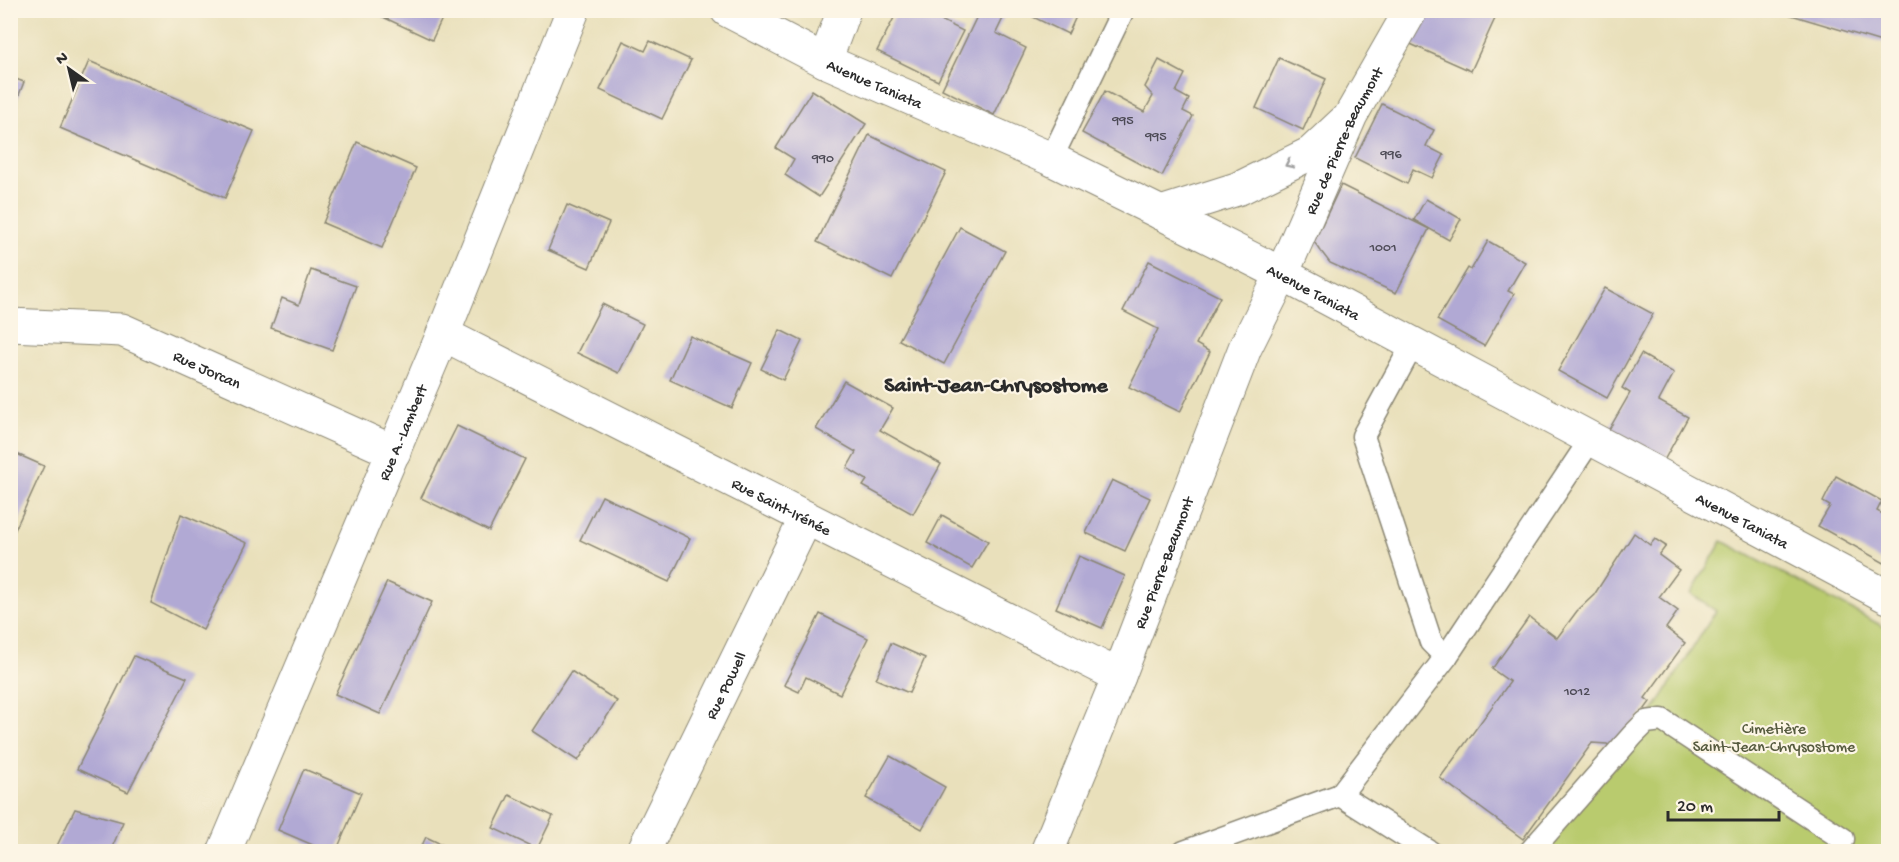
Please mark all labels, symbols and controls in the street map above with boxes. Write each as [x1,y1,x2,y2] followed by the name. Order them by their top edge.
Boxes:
[39,39,99,99] north arrow
[53,48,73,70] text: N
[823,57,925,115] street label: Avenue Taniata
[1303,64,1390,218] street label: Rue de Pierre-Beaumont
[1111,113,1134,130] house number: 995
[1144,129,1167,146] house number: 995
[1379,147,1402,164] house number: 996
[811,151,834,168] house number: 990
[1284,156,1295,168] one-way arrow
[1368,240,1397,257] house number: 1001
[1263,262,1363,327] street label: Avenue Taniata
[169,348,243,395] street label: Rue Jorcan
[884,374,1108,400] district label: Saint-Jean-Chrysostome
[376,381,434,484] street label: Rue A.-Lambert
[728,476,834,542] street label: Rue Saint-Irénée
[1691,490,1792,556] street label: Avenue Taniata
[1132,493,1200,632] street label: Rue Pierre-Beaumont
[703,649,752,723] street label: Rue Powell
[1563,684,1590,701] house number: 1012
[1693,721,1856,758] park label: Cimetière Saint-Jean-Chrysostome
[1668,784,1779,822] scale bar
[1677,797,1713,818] text: 20 m

